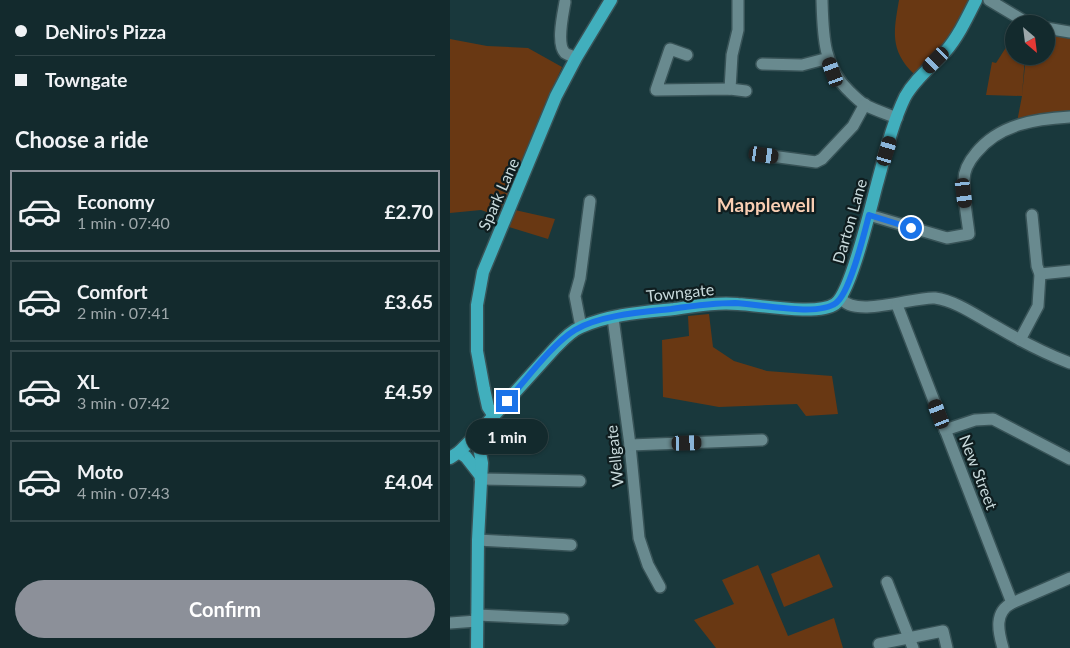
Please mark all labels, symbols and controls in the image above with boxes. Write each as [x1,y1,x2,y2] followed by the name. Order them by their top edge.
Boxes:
[1005,15,1055,65] north arrow
[1005,15,1055,65] map controls
[45,20,166,43] text: DeNiro's Pizza
[920,44,951,76] car
[820,55,845,89] car
[45,68,128,91] text: Towngate
[15,126,149,153] text: Choose a ride
[875,134,898,168] car
[748,145,779,165] car
[474,155,522,233] street label: Spark Lane
[828,177,870,265] street label: Darton Lane
[954,177,973,209] car
[17,189,62,234] icon: car
[77,190,155,213] text: Economy
[717,193,815,216] district label: Mapplewell
[384,200,433,223] text: £2.70
[77,213,170,232] text: 1 min · 07:40
[900,217,922,239] route start
[17,279,62,324] icon: car
[645,279,715,305] street label: Towngate
[77,280,148,303] text: Comfort
[384,290,433,313] text: £3.65
[77,303,170,322] text: 2 min · 07:41
[17,369,62,414] icon: car
[77,370,100,393] text: XL
[384,380,433,403] text: £4.59
[496,390,518,412] route end
[77,393,170,412] text: 3 min · 07:42
[926,397,951,431] car
[466,418,548,454] callout: 1 min
[601,424,627,488] street label: Wellgate
[487,427,527,446] text: 1 min
[956,432,1002,512] street label: New Street
[671,435,702,451] car
[17,459,62,504] icon: car
[77,460,123,483] text: Moto
[384,470,433,493] text: £4.04
[77,483,170,502] text: 4 min · 07:43
[15,580,435,638] button: Confirm

